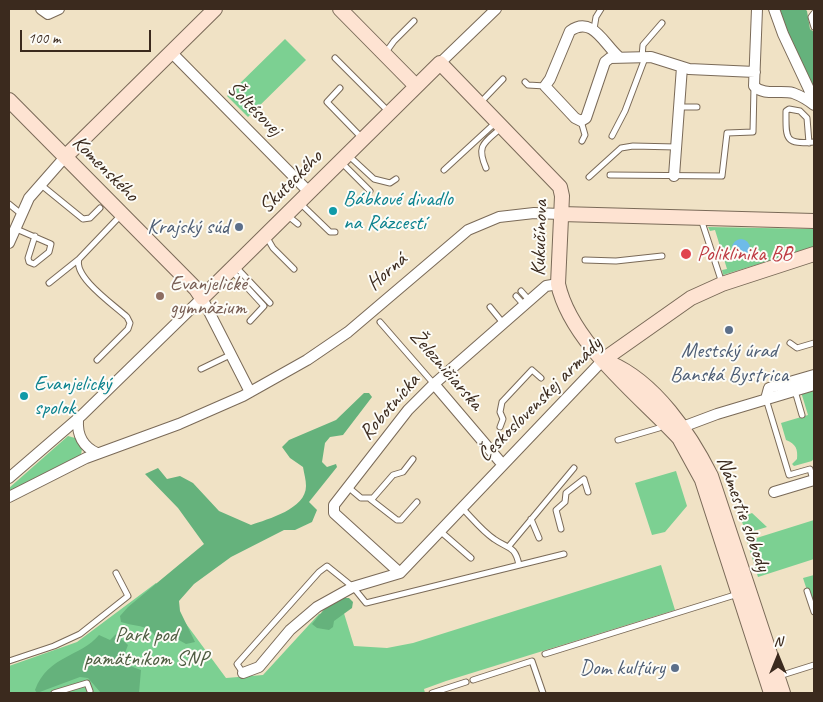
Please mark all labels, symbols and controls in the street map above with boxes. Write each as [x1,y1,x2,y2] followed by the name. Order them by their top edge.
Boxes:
[22,20,154,52] scale bar
[28,29,60,48] text: 100 m
[221,76,287,142] street label: Šoltésovej
[67,131,143,207] street label: Komenského
[254,145,328,219] street label: Skuteckého
[343,186,453,236] place label: Bábkové divadlo na Rázcestí
[526,199,554,277] street label: Kukučínova
[327,205,339,217] marker: Bábkové divadlo na Rázcestí
[147,214,229,240] place label: Krajský súd
[233,221,245,233] marker: Krajský súd
[697,241,792,267] place label: Poliklinika BB
[679,247,693,261] marker: Poliklinika BB
[362,248,412,296] street label: Horná
[170,271,247,321] place label: Evanjelické gymnázium
[154,290,166,302] marker: Evanjelické gymnázium
[404,324,488,416] street label: Železničiarska
[723,324,735,336] marker: Mestský úrad Banská Bystrica
[472,332,608,468] street label: Československej armády
[670,338,788,388] place label: Mestský úrad Banská Bystrica
[354,369,426,445] street label: Robotnícka
[34,371,111,421] place label: Evanjelický spolok
[18,390,30,402] marker: Evanjelický spolok
[711,453,775,575] street label: Námestie slobody
[84,622,208,672] park label: Park pod pamätníkom SNP
[753,632,803,682] north arrow
[774,633,782,650] text: N
[580,655,665,681] place label: Dom kultúry
[669,662,681,674] marker: Dom kultúry

